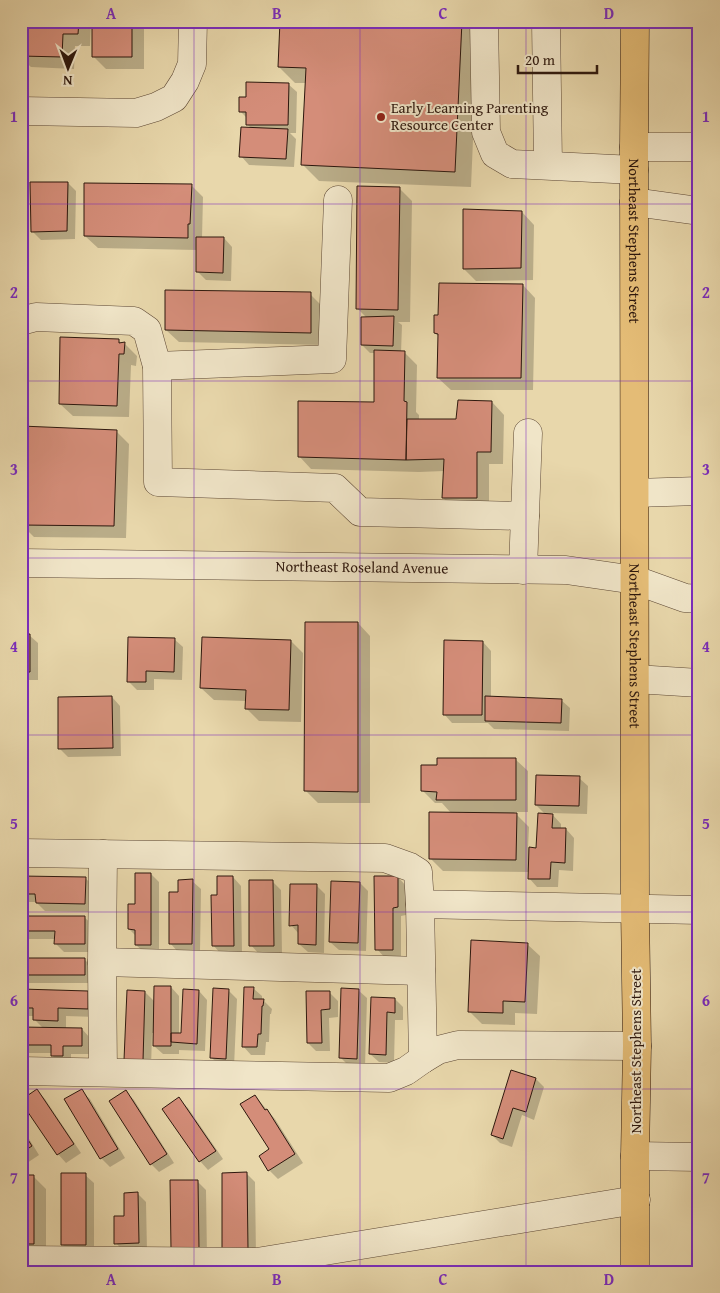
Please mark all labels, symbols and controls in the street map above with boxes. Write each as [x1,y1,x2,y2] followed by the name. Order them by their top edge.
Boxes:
[106,1,117,25] text: A
[272,1,282,25] text: B
[438,1,448,25] text: C
[604,1,614,25] text: D
[42,42,92,92] north arrow
[518,42,596,74] scale bar
[525,49,556,70] text: 20 m
[62,71,73,91] text: N
[391,97,549,135] place label: Early Learning Parenting Resource Center
[10,104,18,128] text: 1
[702,104,710,128] text: 1
[375,111,387,123] marker: Early Learning Parenting Resource Center
[624,158,645,324] street label: Northeast Stephens Street
[10,280,18,304] text: 2
[702,280,710,304] text: 2
[10,457,18,481] text: 3
[702,457,710,481] text: 3
[276,555,448,578] street label: Northeast Roseland Avenue
[625,563,646,729] street label: Northeast Stephens Street
[10,634,18,658] text: 4
[702,634,710,658] text: 4
[10,811,18,835] text: 5
[702,811,710,835] text: 5
[625,968,646,1133] street label: Northeast Stephens Street
[10,988,18,1012] text: 6
[702,988,710,1012] text: 6
[10,1165,18,1189] text: 7
[702,1165,710,1189] text: 7
[106,1267,117,1291] text: A
[272,1267,282,1291] text: B
[438,1267,448,1291] text: C
[604,1267,614,1291] text: D

